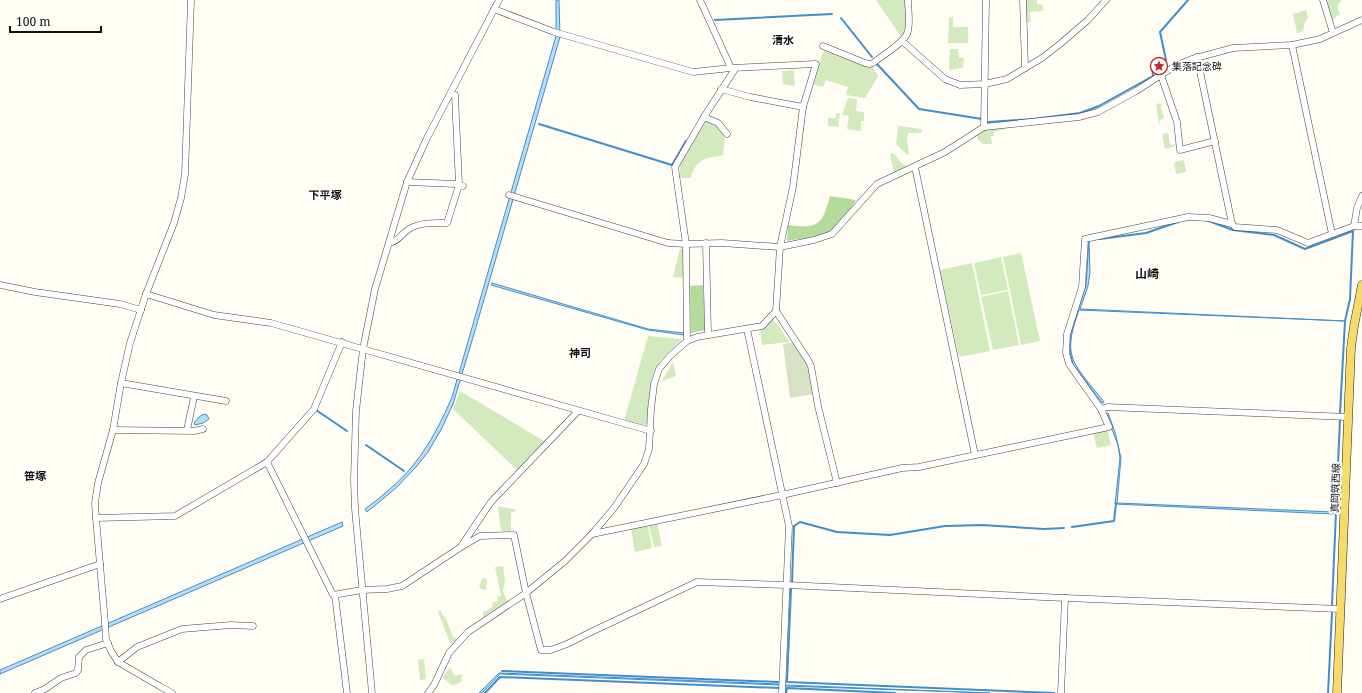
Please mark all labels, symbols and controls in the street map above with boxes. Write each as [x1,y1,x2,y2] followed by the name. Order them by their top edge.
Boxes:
[10,8,101,34] scale bar
[16,13,51,30] text: 100 m
[772,32,794,47] district label: 清水
[1149,56,1169,76] place icon: 集落記念碑
[1172,59,1222,73] place label: 集落記念碑
[309,187,342,202] district label: 下平塚
[1135,265,1159,282] district label: 山崎
[569,345,591,360] district label: 神司
[1327,463,1343,513] street label: 真岡筑西線
[24,468,47,483] district label: 笹塚

